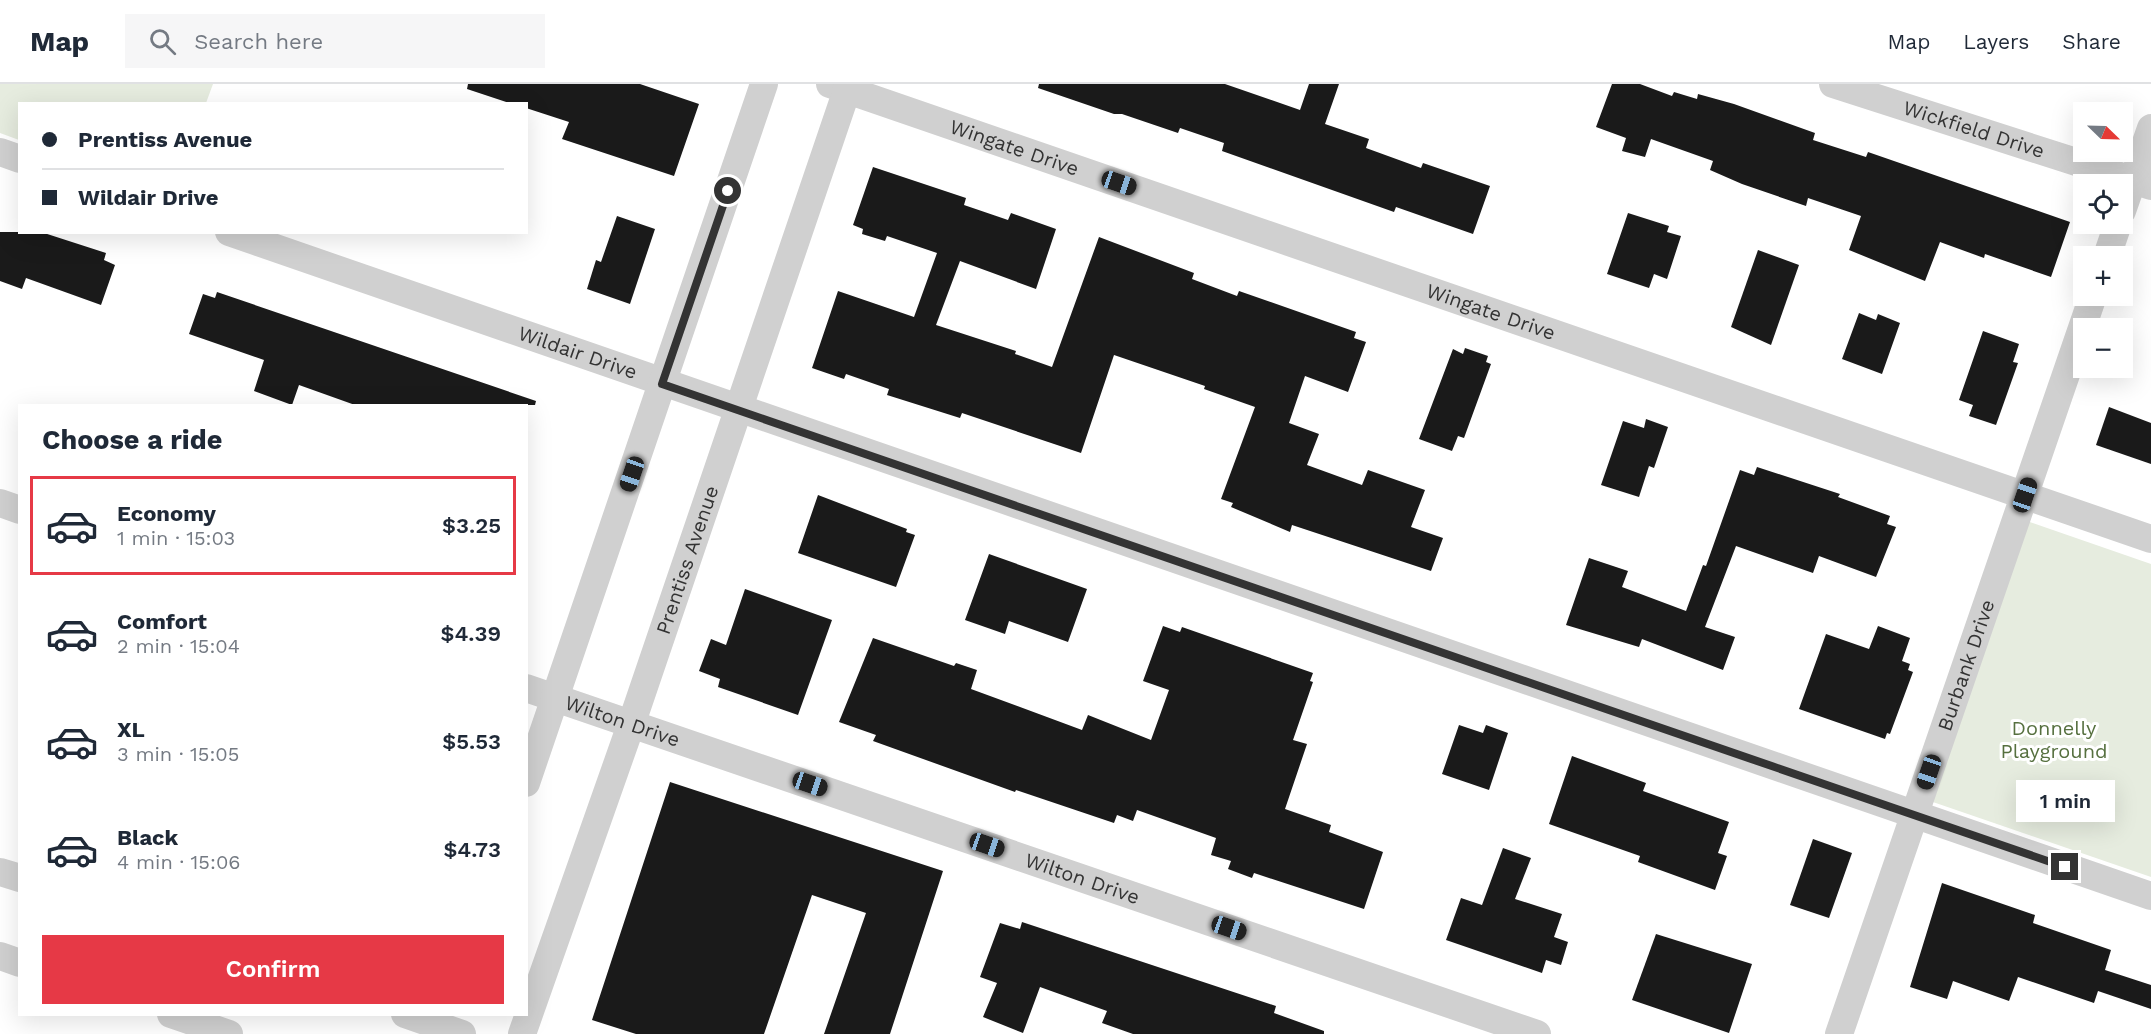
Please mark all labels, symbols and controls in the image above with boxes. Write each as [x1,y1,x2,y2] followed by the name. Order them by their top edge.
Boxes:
[125,14,545,68] search box
[30,25,89,58] text: Map
[146,25,179,58] icon: search
[194,29,323,54] text: Search here
[1887,29,1930,54] text: Map
[1963,29,2029,54] text: Layers
[2062,29,2121,54] text: Share
[1900,95,2048,163] street label: Wickfield Drive
[2073,102,2133,162] north arrow
[2073,102,2133,378] map controls
[947,114,1082,181] street label: Wingate Drive
[78,127,252,152] text: Prentiss Avenue
[1099,169,1139,197] car
[2073,174,2133,234] button: locate
[714,177,741,204] route start
[78,185,218,210] text: Wildair Drive
[2073,246,2133,306] button: +
[1423,278,1559,345] street label: Wingate Drive
[2073,318,2133,378] button: −
[515,321,640,384] street label: Wildair Drive
[42,424,222,456] text: Choose a ride
[618,454,646,494] car
[2011,475,2039,515] car
[651,482,724,637] street label: Prentiss Avenue
[45,499,99,553] icon: car
[117,501,216,526] text: Economy
[442,513,501,538] text: $3.25
[117,526,235,550] text: 1 min · 15:03
[1932,596,2000,734] street label: Burbank Drive
[45,607,99,661] icon: car
[117,609,207,634] text: Comfort
[441,621,501,646] text: $4.39
[117,634,240,658] text: 2 min · 15:04
[562,690,683,752] street label: Wilton Drive
[45,715,99,769] icon: car
[2000,716,2108,763] park label: Donnelly Playground
[117,717,145,742] text: XL
[442,729,501,754] text: $5.53
[117,742,239,766] text: 3 min · 15:05
[1915,752,1943,792] car
[790,770,830,798] car
[2016,780,2114,822] callout: 1 min
[2040,789,2091,813] text: 1 min
[45,823,99,877] icon: car
[117,825,178,850] text: Black
[967,831,1007,859] car
[443,837,501,862] text: $4.73
[1022,848,1143,909] street label: Wilton Drive
[117,850,241,874] text: 4 min · 15:06
[2051,853,2078,880] route end
[1209,914,1249,942] car
[42,935,504,1004] button: Confirm

